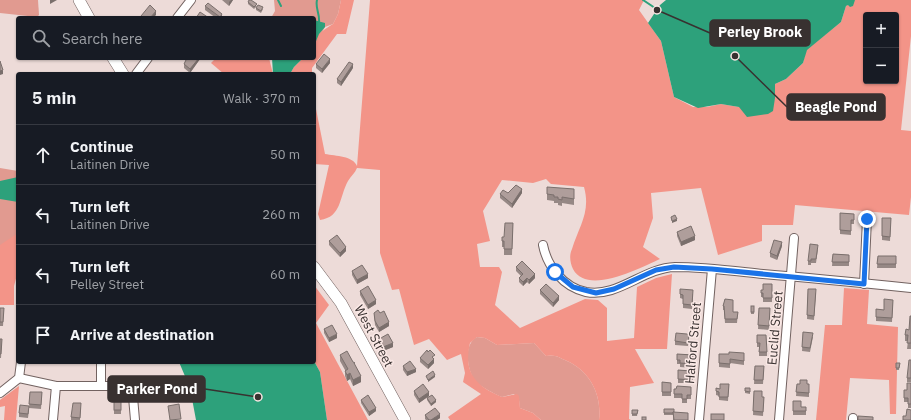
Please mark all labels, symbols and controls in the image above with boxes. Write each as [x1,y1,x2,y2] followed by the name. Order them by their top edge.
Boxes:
[863,12,899,84] map controls
[863,12,899,48] button: +
[16,16,316,60] search box
[710,20,810,46] callout: Perley Brook
[718,23,803,41] text: Perley Brook
[30,27,52,49] icon: search
[62,29,142,48] text: Search here
[863,48,899,84] button: −
[32,87,76,109] text: 5 min
[223,90,300,107] text: Walk · 370 m
[787,94,885,120] callout: Beagle Pond
[795,98,877,116] text: Beagle Pond
[70,137,134,156] text: Continue
[32,144,54,166] icon: ahead
[270,146,300,163] text: 50 m
[70,156,150,173] text: Laitinen Drive
[70,197,130,216] text: Turn left
[32,204,54,226] icon: left
[262,206,300,223] text: 260 m
[858,210,876,228] route end
[70,216,150,233] text: Laitinen Drive
[70,257,130,276] text: Turn left
[546,263,564,281] route start
[32,264,54,286] icon: left
[270,266,300,283] text: 60 m
[70,276,144,293] text: Pelley Street
[763,290,787,366] street label: Euclid Street
[681,301,705,385] street label: Halford Street
[351,302,397,370] street label: West Street
[32,324,54,346] icon: arrive
[70,325,214,344] text: Arrive at destination
[108,376,205,402] callout: Parker Pond
[117,380,197,398] text: Parker Pond

